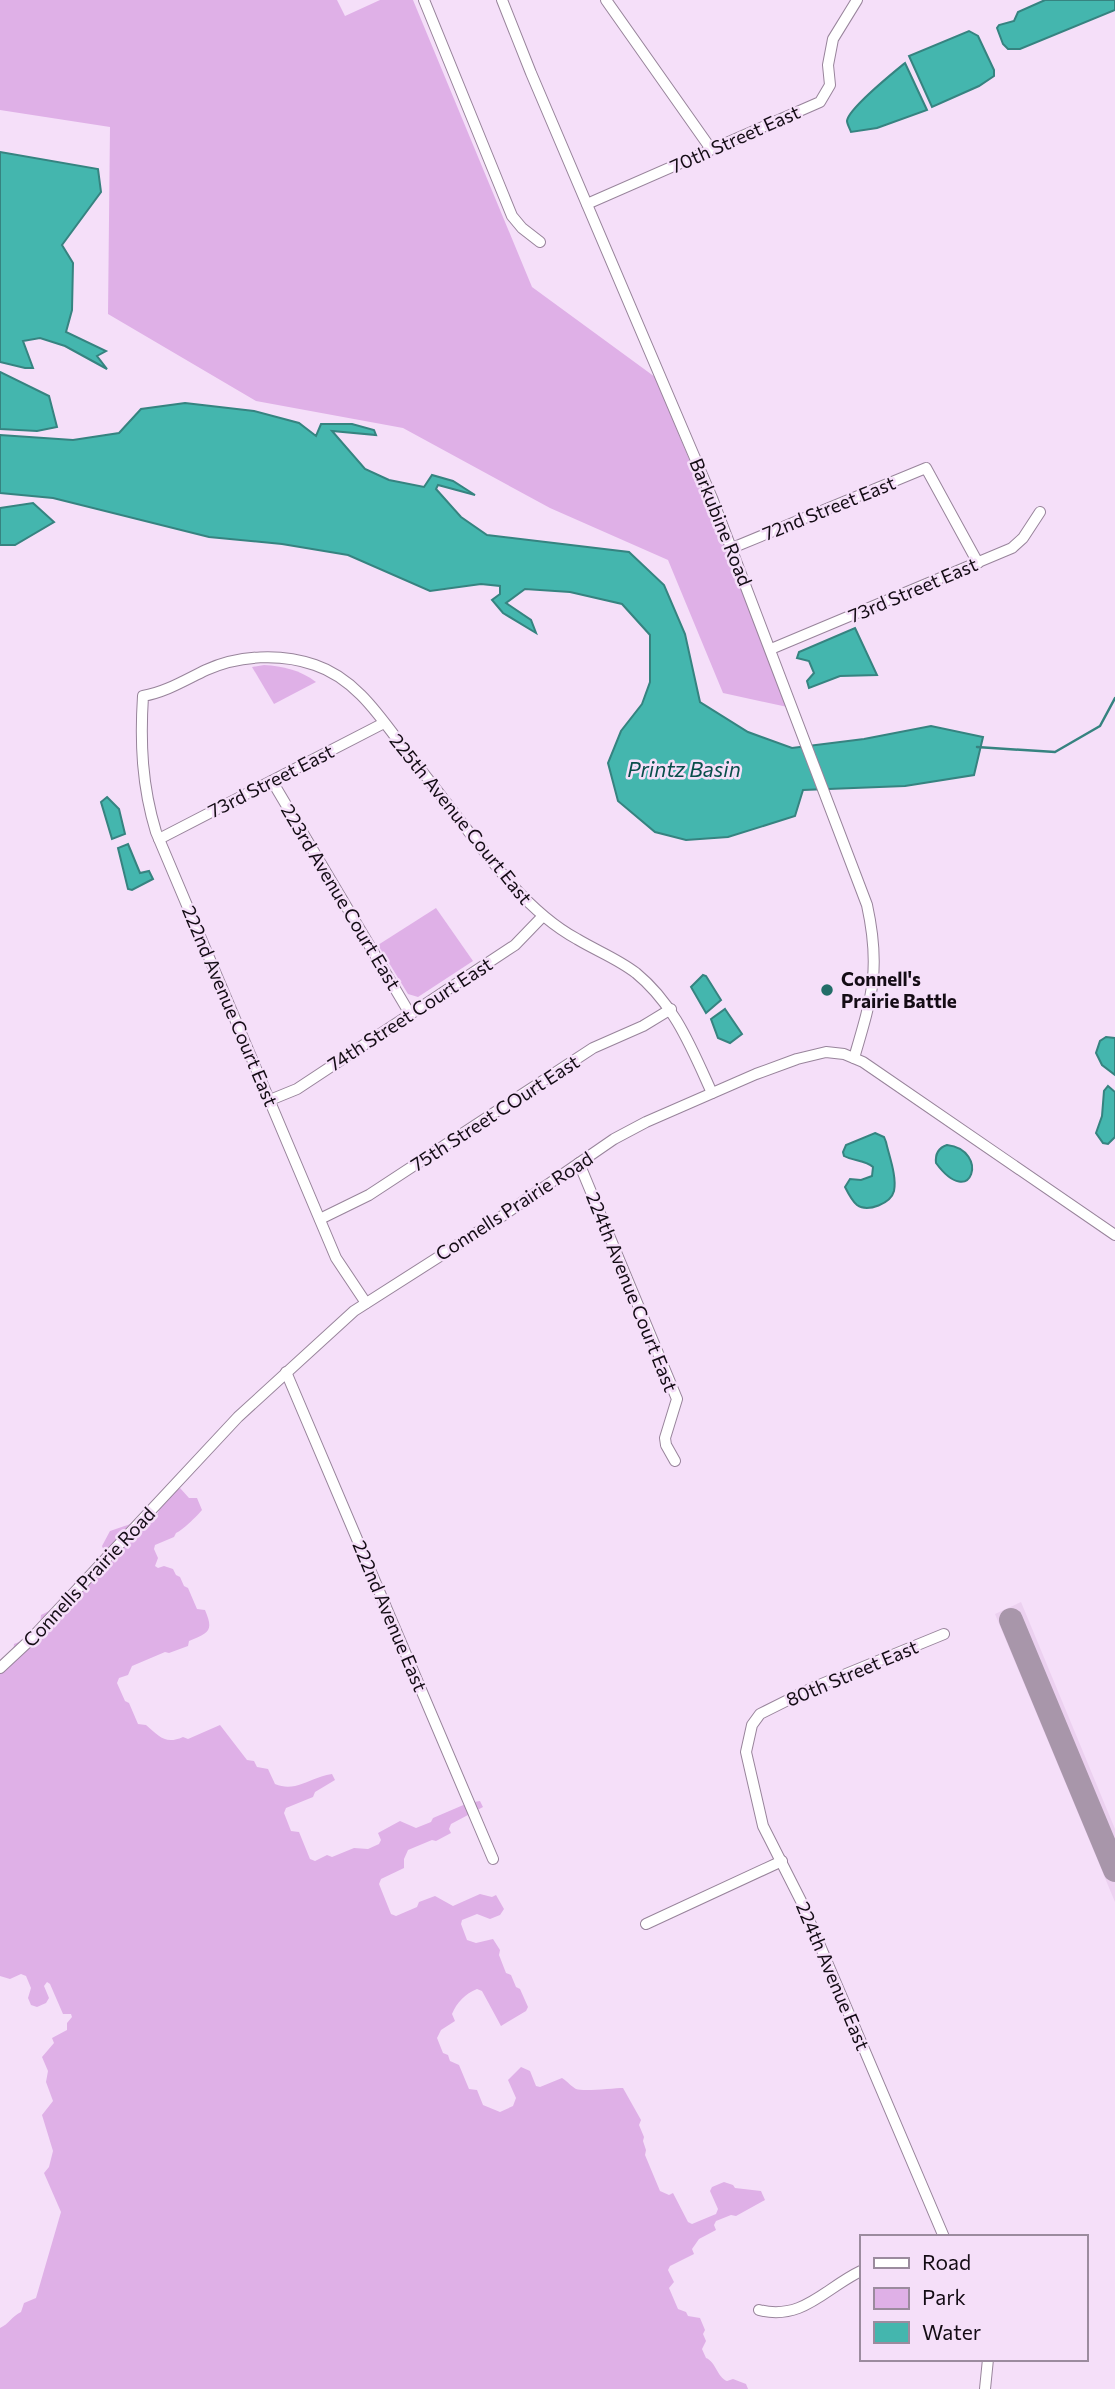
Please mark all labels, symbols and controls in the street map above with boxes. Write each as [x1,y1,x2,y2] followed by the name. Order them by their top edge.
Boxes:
[666,100,803,177] street label: 70th Street East
[685,455,758,589] street label: Barkubine Road
[759,470,899,545] street label: 72nd Street East
[845,552,981,627] street label: 73rd Street East
[385,729,537,909] street label: 225th Avenue Court East
[204,739,338,822] street label: 73rd Street East
[627,756,741,781] water label: Printz Basin
[277,800,406,994] street label: 223rd Avenue Court East
[178,902,283,1110] street label: 222nd Avenue Court East
[323,952,496,1075] street label: 74th Street Court East
[841,967,957,1012] place label: Connell's Prairie Battle
[819,982,835,998] marker: Connell's Prairie Battle
[406,1049,583,1176] street label: 75th Street COurt East
[431,1146,597,1265] street label: Connells Prairie Road
[582,1189,683,1395] street label: 224th Avenue Court East
[18,1502,159,1651] street label: Connells Prairie Road
[348,1537,433,1695] street label: 222nd Avenue East
[782,1634,921,1711] street label: 80th Street East
[792,1898,875,2054] street label: 224th Avenue East
[860,2235,1087,2361] legend
[922,2249,971,2274] text: Road
[922,2284,966,2309] text: Park
[922,2319,981,2344] text: Water

